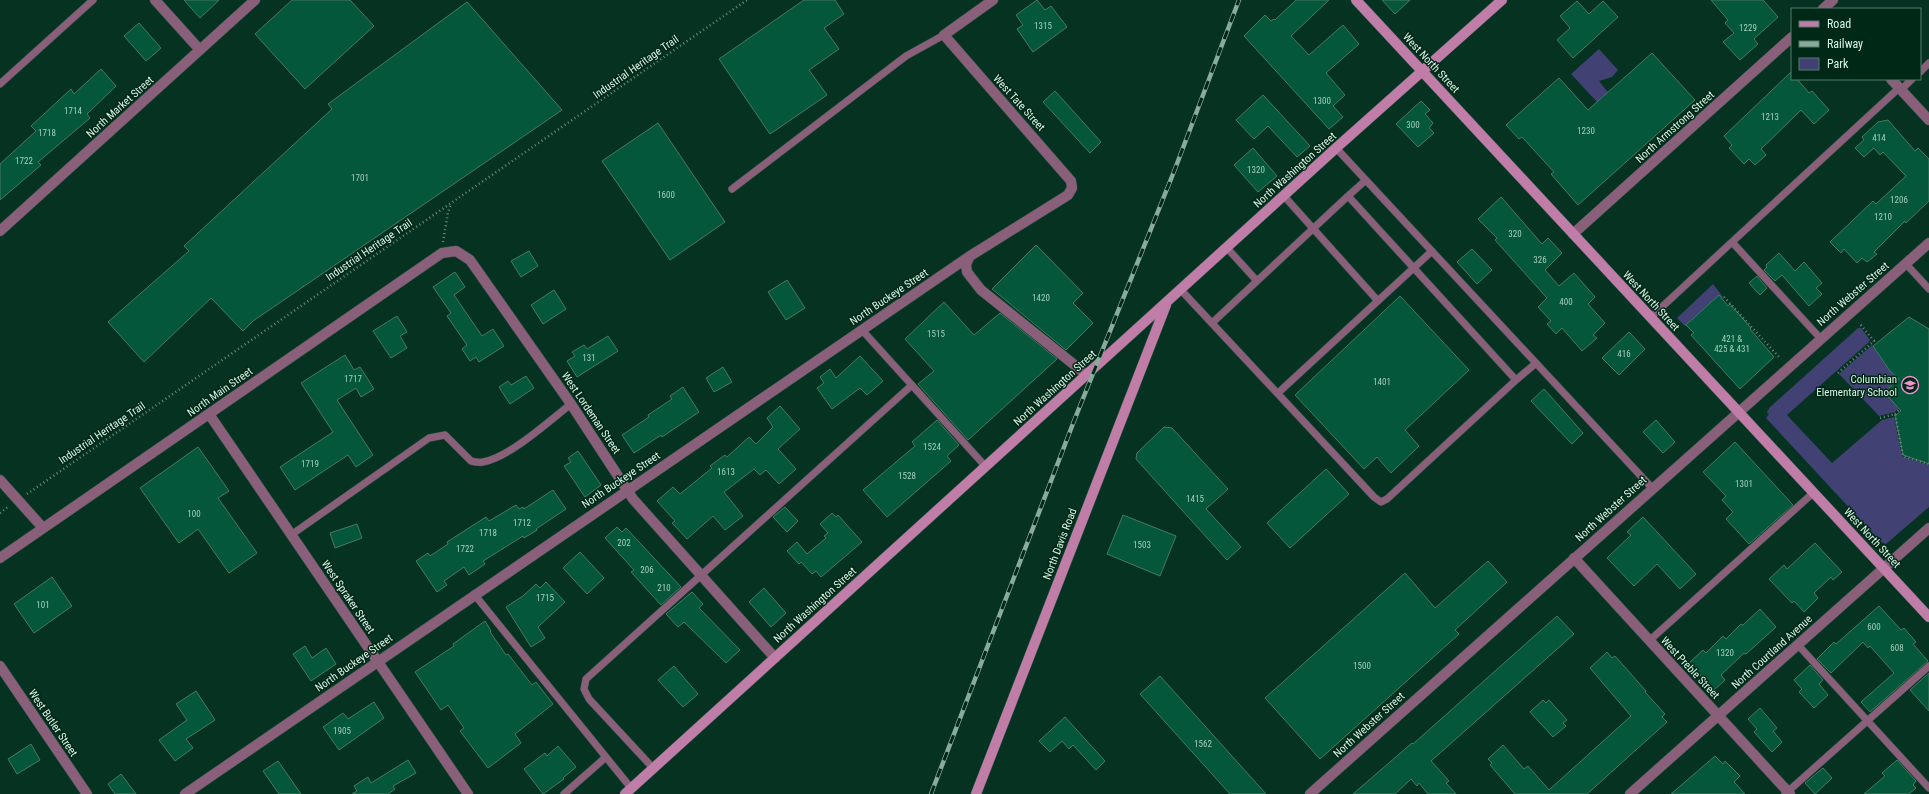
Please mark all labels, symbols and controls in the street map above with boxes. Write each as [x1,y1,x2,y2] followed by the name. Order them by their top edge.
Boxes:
[1791,8,1921,80] legend
[1827,17,1851,31] text: Road
[1034,21,1052,31] house number: 1315
[1739,23,1757,33] house number: 1229
[1400,30,1462,96] street label: West North Street
[591,33,681,101] street label: Industrial Heritage Trail
[1827,37,1863,51] text: Railway
[1827,57,1849,71] text: Park
[990,72,1048,134] street label: West Tate Street
[84,74,156,140] street label: North Market Street
[1633,88,1717,166] street label: North Armstrong Street
[1313,96,1331,106] house number: 1300
[64,106,82,116] house number: 1714
[1761,112,1779,122] house number: 1213
[1406,120,1420,130] house number: 300
[1577,126,1595,136] house number: 1230
[38,128,56,138] house number: 1718
[1251,130,1339,210] street label: North Washington Street
[1872,133,1886,143] house number: 414
[15,156,33,166] house number: 1722
[1247,165,1265,175] house number: 1320
[351,173,369,183] house number: 1701
[657,190,675,200] house number: 1600
[1890,195,1908,205] house number: 1206
[1874,212,1892,222] house number: 1210
[323,216,415,284] street label: Industrial Heritage Trail
[1508,229,1522,239] house number: 320
[1533,255,1547,265] house number: 326
[1814,259,1892,329] street label: North Webster Street
[847,266,931,328] street label: North Buckeye Street
[1620,268,1682,334] street label: West North Street
[1032,293,1050,303] house number: 1420
[1559,297,1573,307] house number: 400
[927,329,945,339] house number: 1515
[1714,334,1750,354] house number: 421 & 425 & 431
[1011,348,1099,428] street label: North Washington Street
[1617,349,1631,359] house number: 416
[582,353,596,363] house number: 131
[185,365,255,419] street label: North Main Street
[559,370,623,456] street label: West Lordeman Street
[1816,373,1897,399] place label: Columbian Elementary School
[344,374,362,384] house number: 1717
[1900,375,1920,395] school or university icon: Columbian Elementary School
[1373,377,1391,387] house number: 1401
[56,399,148,467] street label: Industrial Heritage Trail
[923,442,941,452] house number: 1524
[579,449,663,511] street label: North Buckeye Street
[301,459,319,469] house number: 1719
[717,467,735,477] house number: 1613
[898,471,916,481] house number: 1528
[1573,474,1649,544] street label: North Webster Street
[1735,479,1753,489] house number: 1301
[1186,494,1204,504] house number: 1415
[1841,505,1903,571] street label: West North Street
[1040,506,1080,582] street label: North Davis Road
[187,509,201,519] house number: 100
[513,518,531,528] house number: 1712
[479,528,497,538] house number: 1718
[617,538,631,548] house number: 202
[1133,540,1151,550] house number: 1503
[456,544,474,554] house number: 1722
[319,558,377,636] street label: West Spraker Street
[640,565,654,575] house number: 206
[771,565,859,645] street label: North Washington Street
[657,583,671,593] house number: 210
[536,593,554,603] house number: 1715
[36,600,50,610] house number: 101
[1729,612,1815,692] street label: North Courtland Avenue
[1867,622,1881,632] house number: 600
[313,631,395,695] street label: North Buckeye Street
[1658,634,1722,702] street label: West Preble Street
[1890,643,1904,653] house number: 608
[1716,648,1734,658] house number: 1320
[1353,661,1371,671] house number: 1500
[26,687,80,759] street label: West Butler Street
[1331,690,1407,760] street label: North Webster Street
[333,726,351,736] house number: 1905
[1194,739,1212,749] house number: 1562

